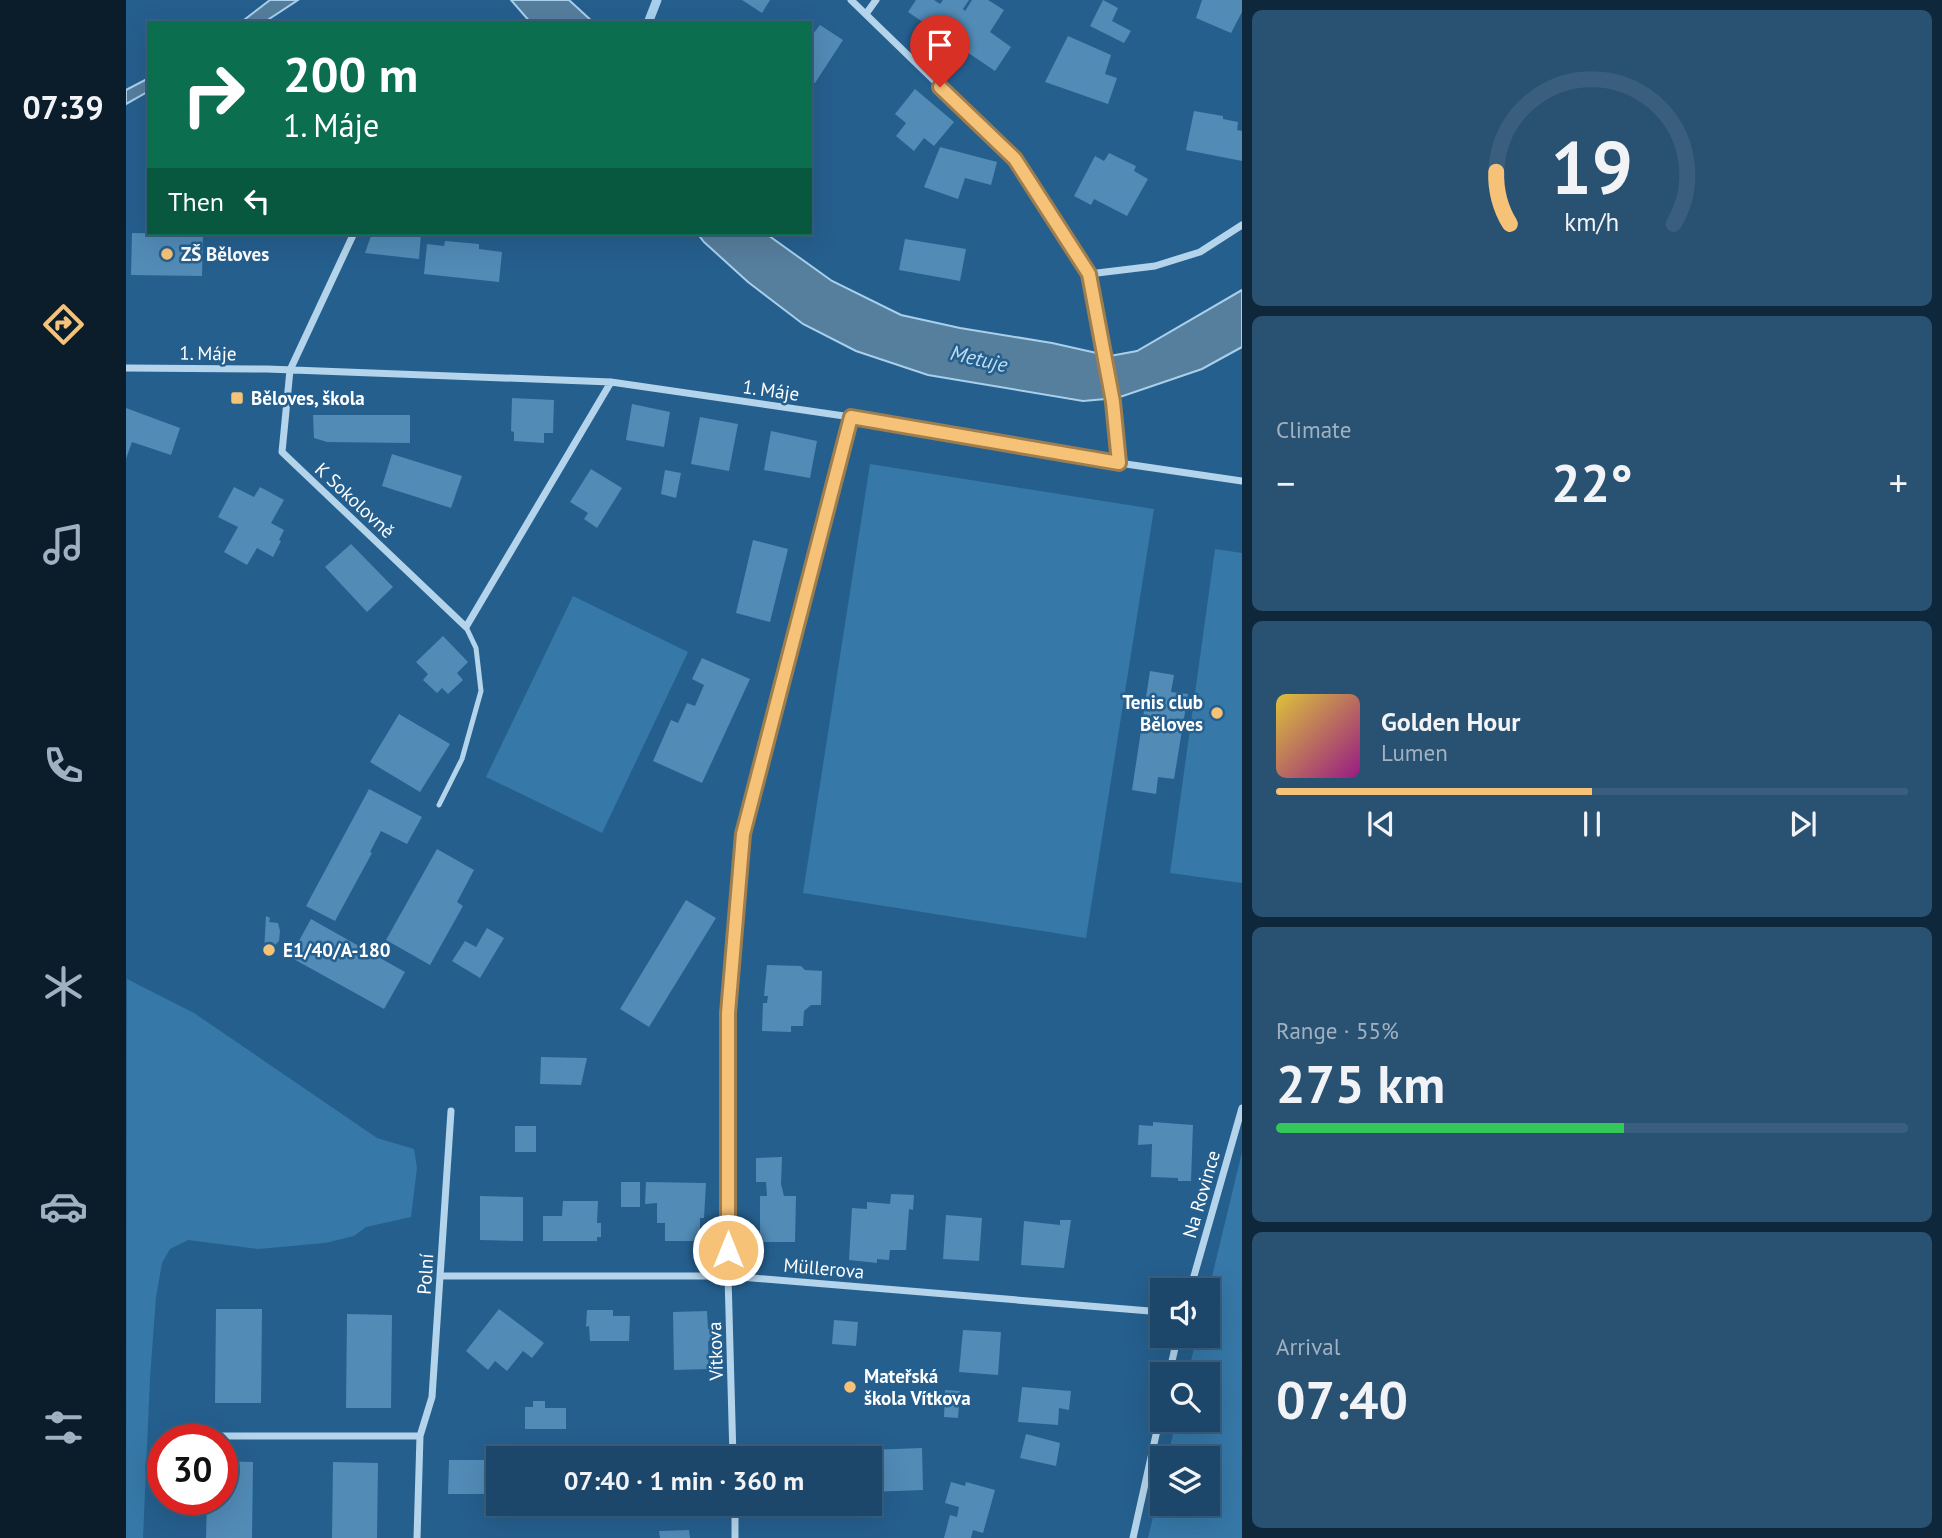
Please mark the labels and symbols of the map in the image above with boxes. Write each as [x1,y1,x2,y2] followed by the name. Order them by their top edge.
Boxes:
[910,15,970,87] pin
[181,242,269,266] place label: ZŠ Běloves
[159,246,175,262] marker: ZŠ Běloves
[948,339,1011,378] water label: Metuje
[179,341,237,365] street label: 1. Máje
[741,374,801,406] street label: 1. Máje
[251,386,365,410] place label: Běloves, škola
[229,390,245,406] marker: Běloves, škola
[310,457,400,543] street label: K Sokolovně
[1122,690,1203,736] place label: Tenis club Běloves
[1209,705,1225,721] marker: Tenis club Běloves
[283,938,391,962] place label: E1/40/A-180
[261,942,277,958] marker: E1/40/A-180
[1177,1147,1225,1241] street label: Na Rovince
[691,1213,765,1287] position arrow
[412,1253,438,1295] street label: Polní
[783,1253,865,1283] street label: Müllerova
[702,1321,728,1382] street label: Vítkova
[864,1364,971,1410] place label: Mateřská škola Vítkova
[842,1379,858,1395] marker: Mateřská škola Vítkova
[147,1424,238,1515] speed limit sign: 30

